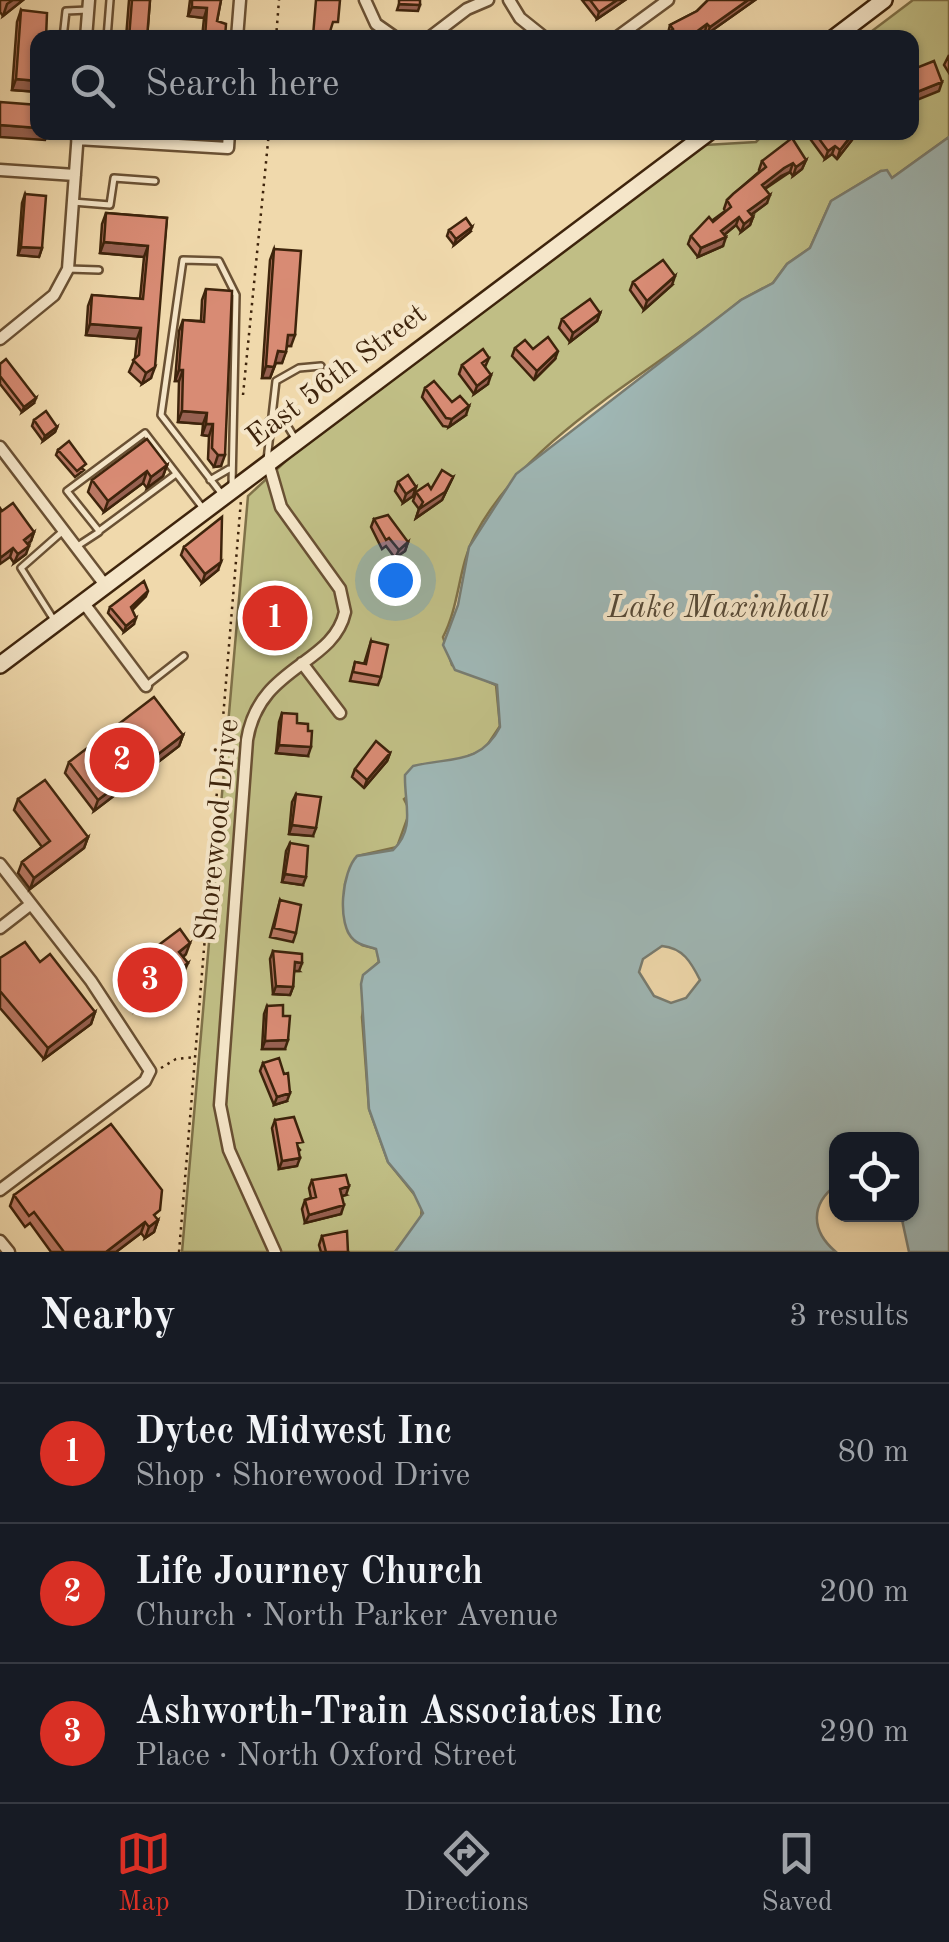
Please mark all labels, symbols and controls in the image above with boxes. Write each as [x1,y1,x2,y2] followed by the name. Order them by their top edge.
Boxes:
[30,30,919,140] search box
[65,58,120,113] icon: search
[145,66,340,104] text: Search here
[241,299,433,453] street label: East 56th Street
[370,555,421,606] your location
[242,580,308,656] pin: 1
[606,593,829,625] water label: Lake Maxinhall
[191,717,245,943] street label: Shorewood Drive
[90,722,154,798] pin: 2
[118,942,182,1018] pin: 3
[829,1132,919,1222] map controls
[829,1132,919,1222] button: locate
[40,1296,176,1338] text: Nearby
[789,1301,909,1333] text: 3 results
[135,1414,452,1452] text: Dytec Midwest Inc
[63,1437,82,1469] text: 1
[838,1437,909,1469] text: 80 m
[135,1461,470,1493] text: Shop · Shorewood Drive
[135,1554,483,1592] text: Life Journey Church
[63,1577,82,1609] text: 2
[819,1577,909,1609] text: 200 m
[135,1601,558,1633] text: Church · North Parker Avenue
[135,1694,663,1732] text: Ashworth-Train Associates Inc
[63,1717,82,1749] text: 3
[819,1717,909,1749] text: 290 m
[135,1741,517,1773] text: Place · North Oxford Street
[116,1826,171,1921] tab: Map
[404,1826,529,1921] tab: Directions
[761,1826,833,1921] tab: Saved

